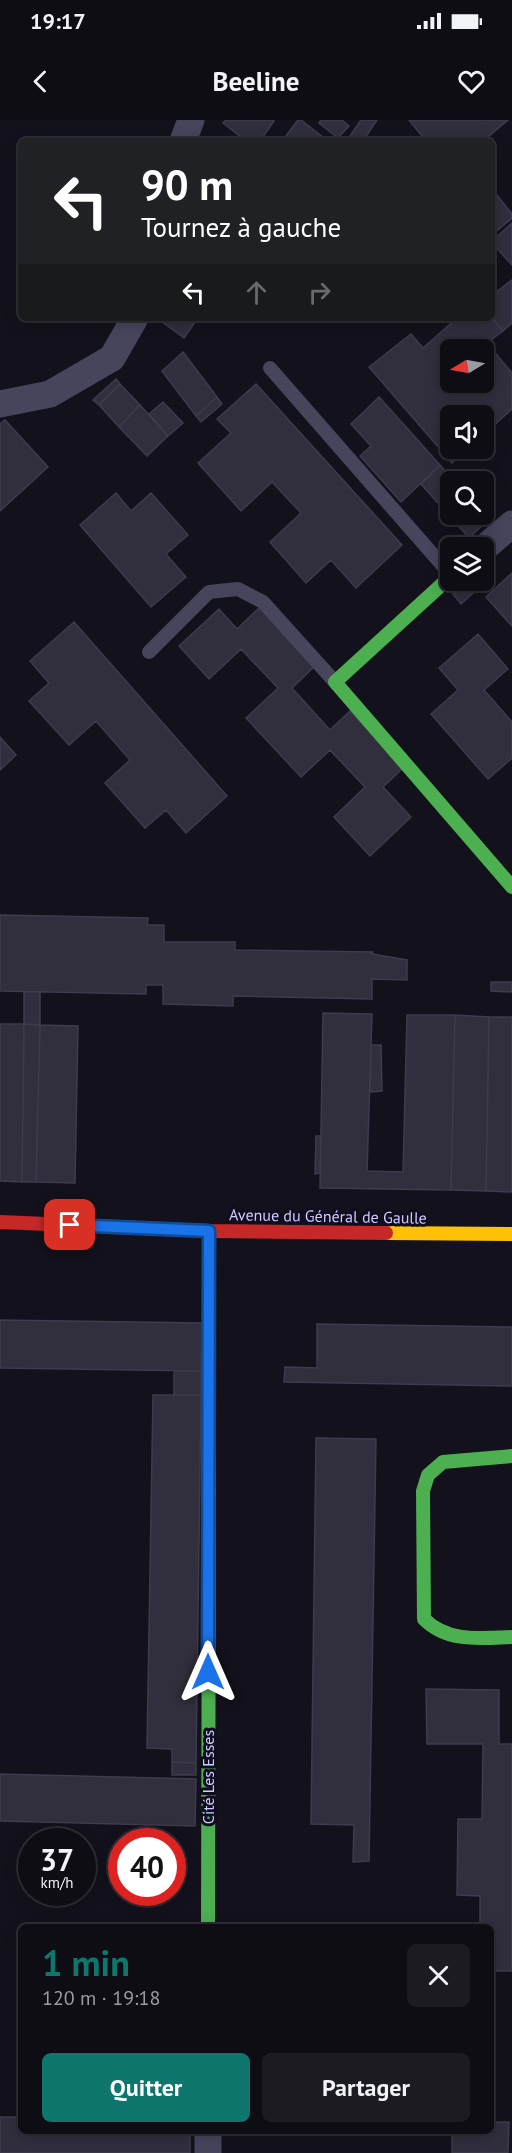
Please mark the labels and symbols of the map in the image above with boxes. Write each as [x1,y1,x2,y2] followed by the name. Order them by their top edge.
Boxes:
[440,339,494,393] north arrow
[44,1199,95,1250] pin
[229,1204,427,1228] street label: Avenue du Général de Gaulle
[176,1640,240,1704] position arrow
[198,1730,218,1824] street label: Cité Les Esses
[108,1828,186,1906] speed limit sign: 40

